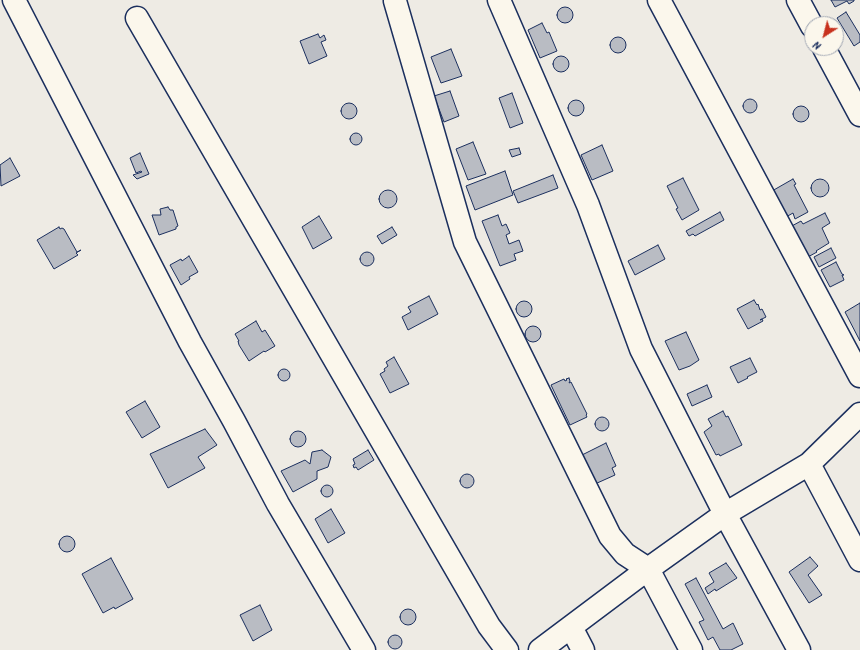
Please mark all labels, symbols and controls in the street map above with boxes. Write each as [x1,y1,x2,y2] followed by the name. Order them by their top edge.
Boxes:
[804,16,844,56] north arrow
[809,36,826,54] text: N

